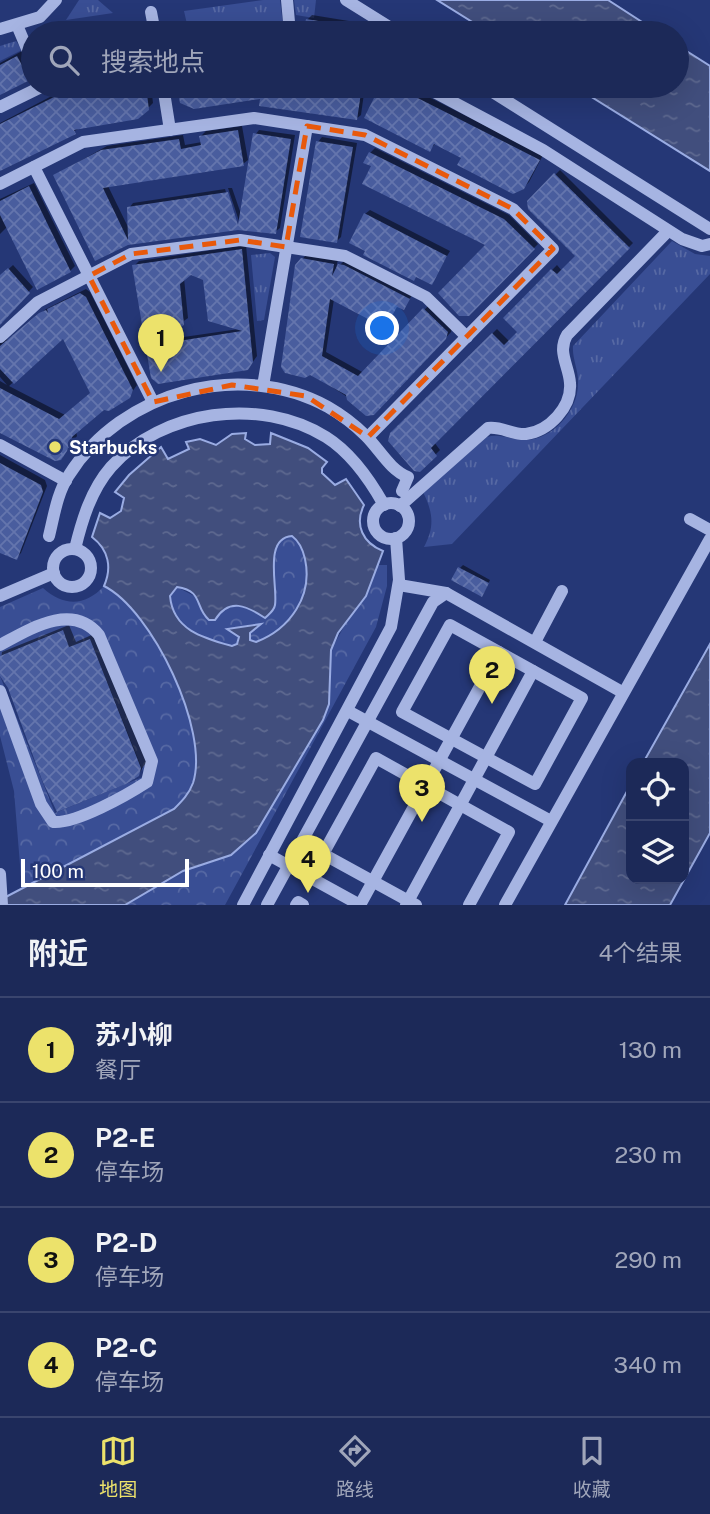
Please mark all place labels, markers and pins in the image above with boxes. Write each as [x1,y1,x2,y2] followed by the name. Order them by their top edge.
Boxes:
[138,314,184,372] pin: 1
[69,437,157,458] place label: Starbucks
[47,439,63,455] marker: Starbucks
[469,646,515,704] pin: 2
[399,764,445,822] pin: 3
[285,835,331,893] pin: 4

